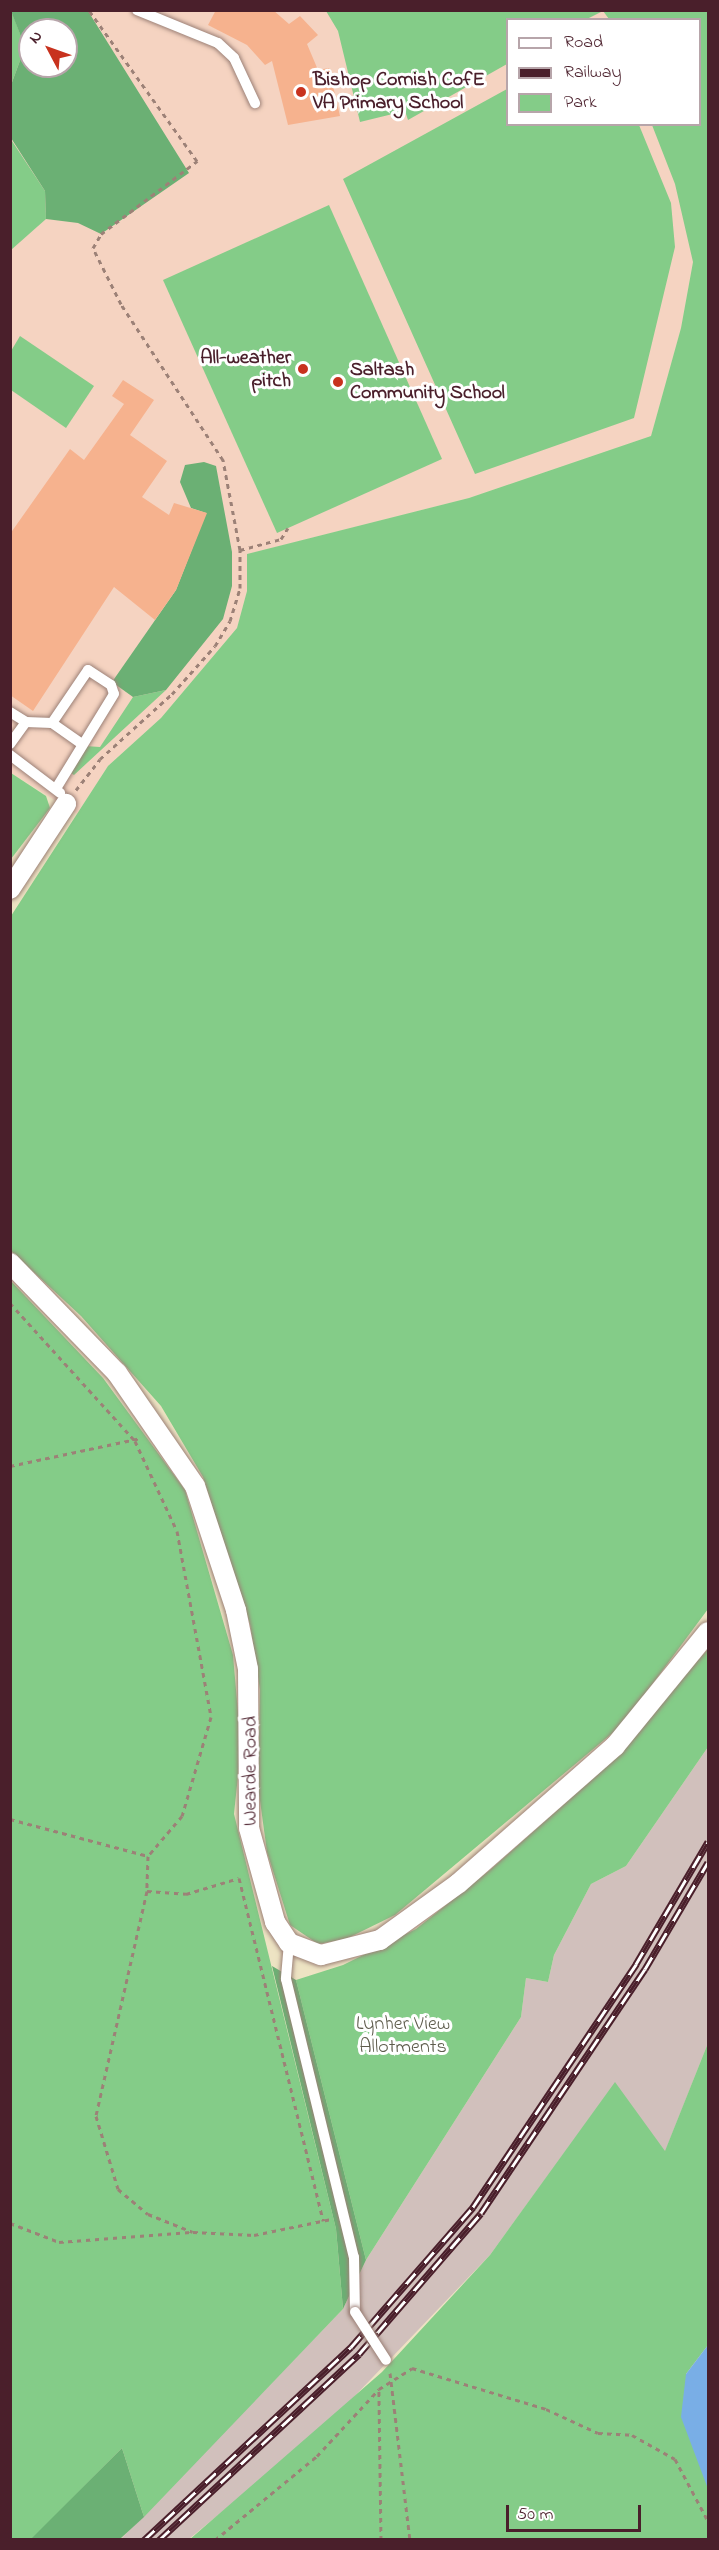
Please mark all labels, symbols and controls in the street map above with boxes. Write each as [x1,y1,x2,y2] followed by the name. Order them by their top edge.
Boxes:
[18,18,78,78] north arrow
[506,18,701,126] legend
[23,26,49,49] text: N
[564,30,603,56] text: Road
[564,60,621,86] text: Railway
[313,68,485,115] place label: Bishop Cornish CofE VA Primary School
[294,85,308,99] marker: Bishop Cornish CofE VA Primary School
[564,90,597,116] text: Park
[200,346,291,393] place label: All-weather pitch
[350,358,505,405] place label: Saltash Community School
[296,362,310,376] marker: All-weather pitch
[331,375,345,389] marker: Saltash Community School
[239,1716,263,1826] street label: Wearde Road
[356,2012,450,2059] park label: Lynher View Allotments
[509,2493,644,2531] scale bar
[517,2502,554,2528] text: 50 m

